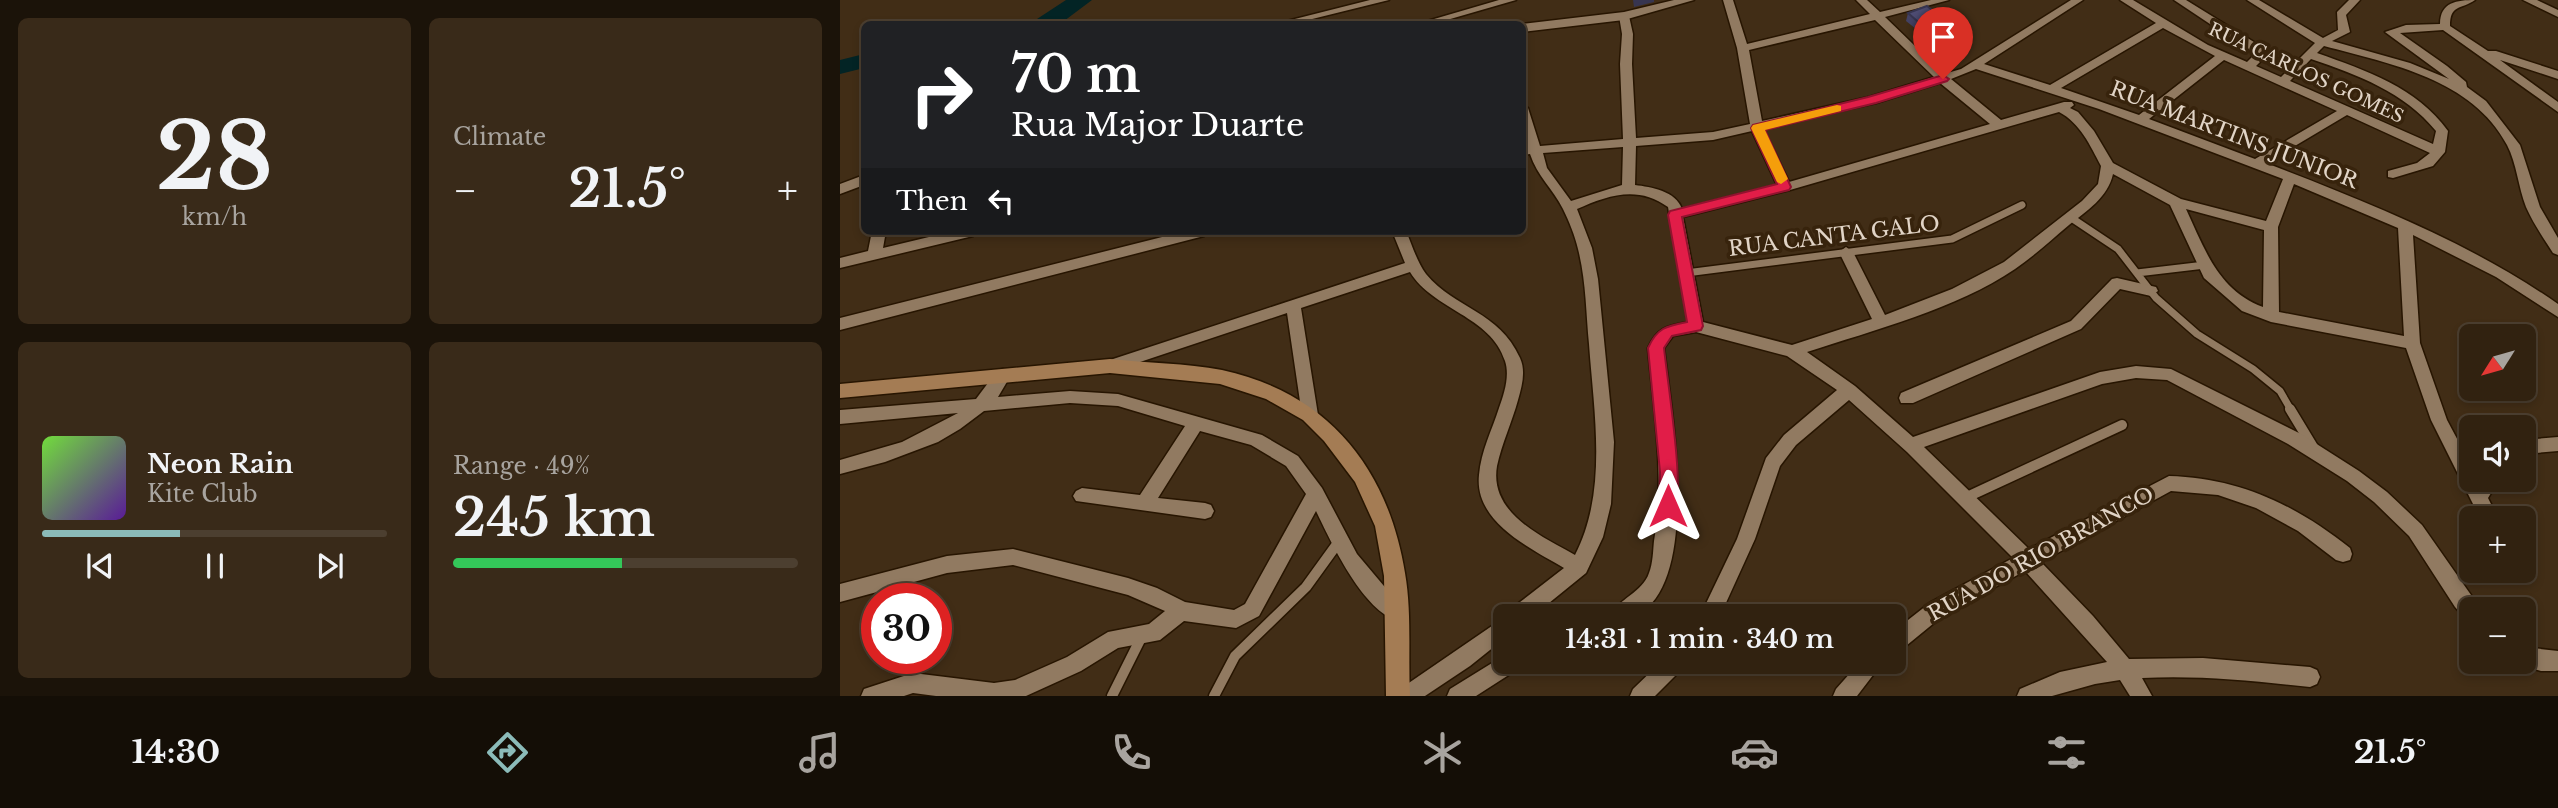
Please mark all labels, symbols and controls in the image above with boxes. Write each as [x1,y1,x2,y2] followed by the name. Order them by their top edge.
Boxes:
[1913,7,1973,79] pin
[1924,18,1962,56] icon: arrive
[2205,18,2407,128] street label: RUA CARLOS GOMES
[1011,44,1141,105] text: 70 m
[896,49,987,140] icon: right
[2106,76,2363,195] street label: RUA MARTINS JUNIOR
[156,101,273,214] text: 28
[1011,105,1304,145] text: Rua Major Duarte
[453,123,546,151] text: Climate
[568,157,686,221] text: 21.5°
[453,167,477,214] text: −
[777,167,798,214] text: +
[982,182,1020,220] icon: left
[896,185,968,217] text: Then
[182,203,247,231] text: km/h
[1727,210,1941,262] street label: RUA CANTA GALO
[2459,324,2536,401] north arrow
[2459,324,2536,674] map controls
[2459,415,2536,492] button: sound
[147,448,293,480] text: Neon Rain
[453,452,590,480] text: Range · 49%
[1631,469,1705,543] position arrow
[147,480,258,508] text: Kite Club
[1924,481,2158,627] street label: RUA DO RIO BRANCO
[453,486,655,550] text: 245 km
[2459,506,2536,583] button: +
[81,547,119,585] icon: previous
[196,547,234,585] icon: pause
[311,547,349,585] icon: next
[861,583,952,674] speed limit sign: 30
[2459,597,2536,674] button: −
[1565,623,1834,655] text: 14:31 · 1 min · 340 m
[483,728,532,777] icon: directions
[795,728,844,777] icon: music
[1107,728,1156,777] icon: phone
[1418,728,1467,777] icon: climate
[1730,728,1779,777] icon: car
[2042,728,2091,777] icon: filters
[131,732,220,772] text: 14:30
[2354,732,2427,772] text: 21.5°

